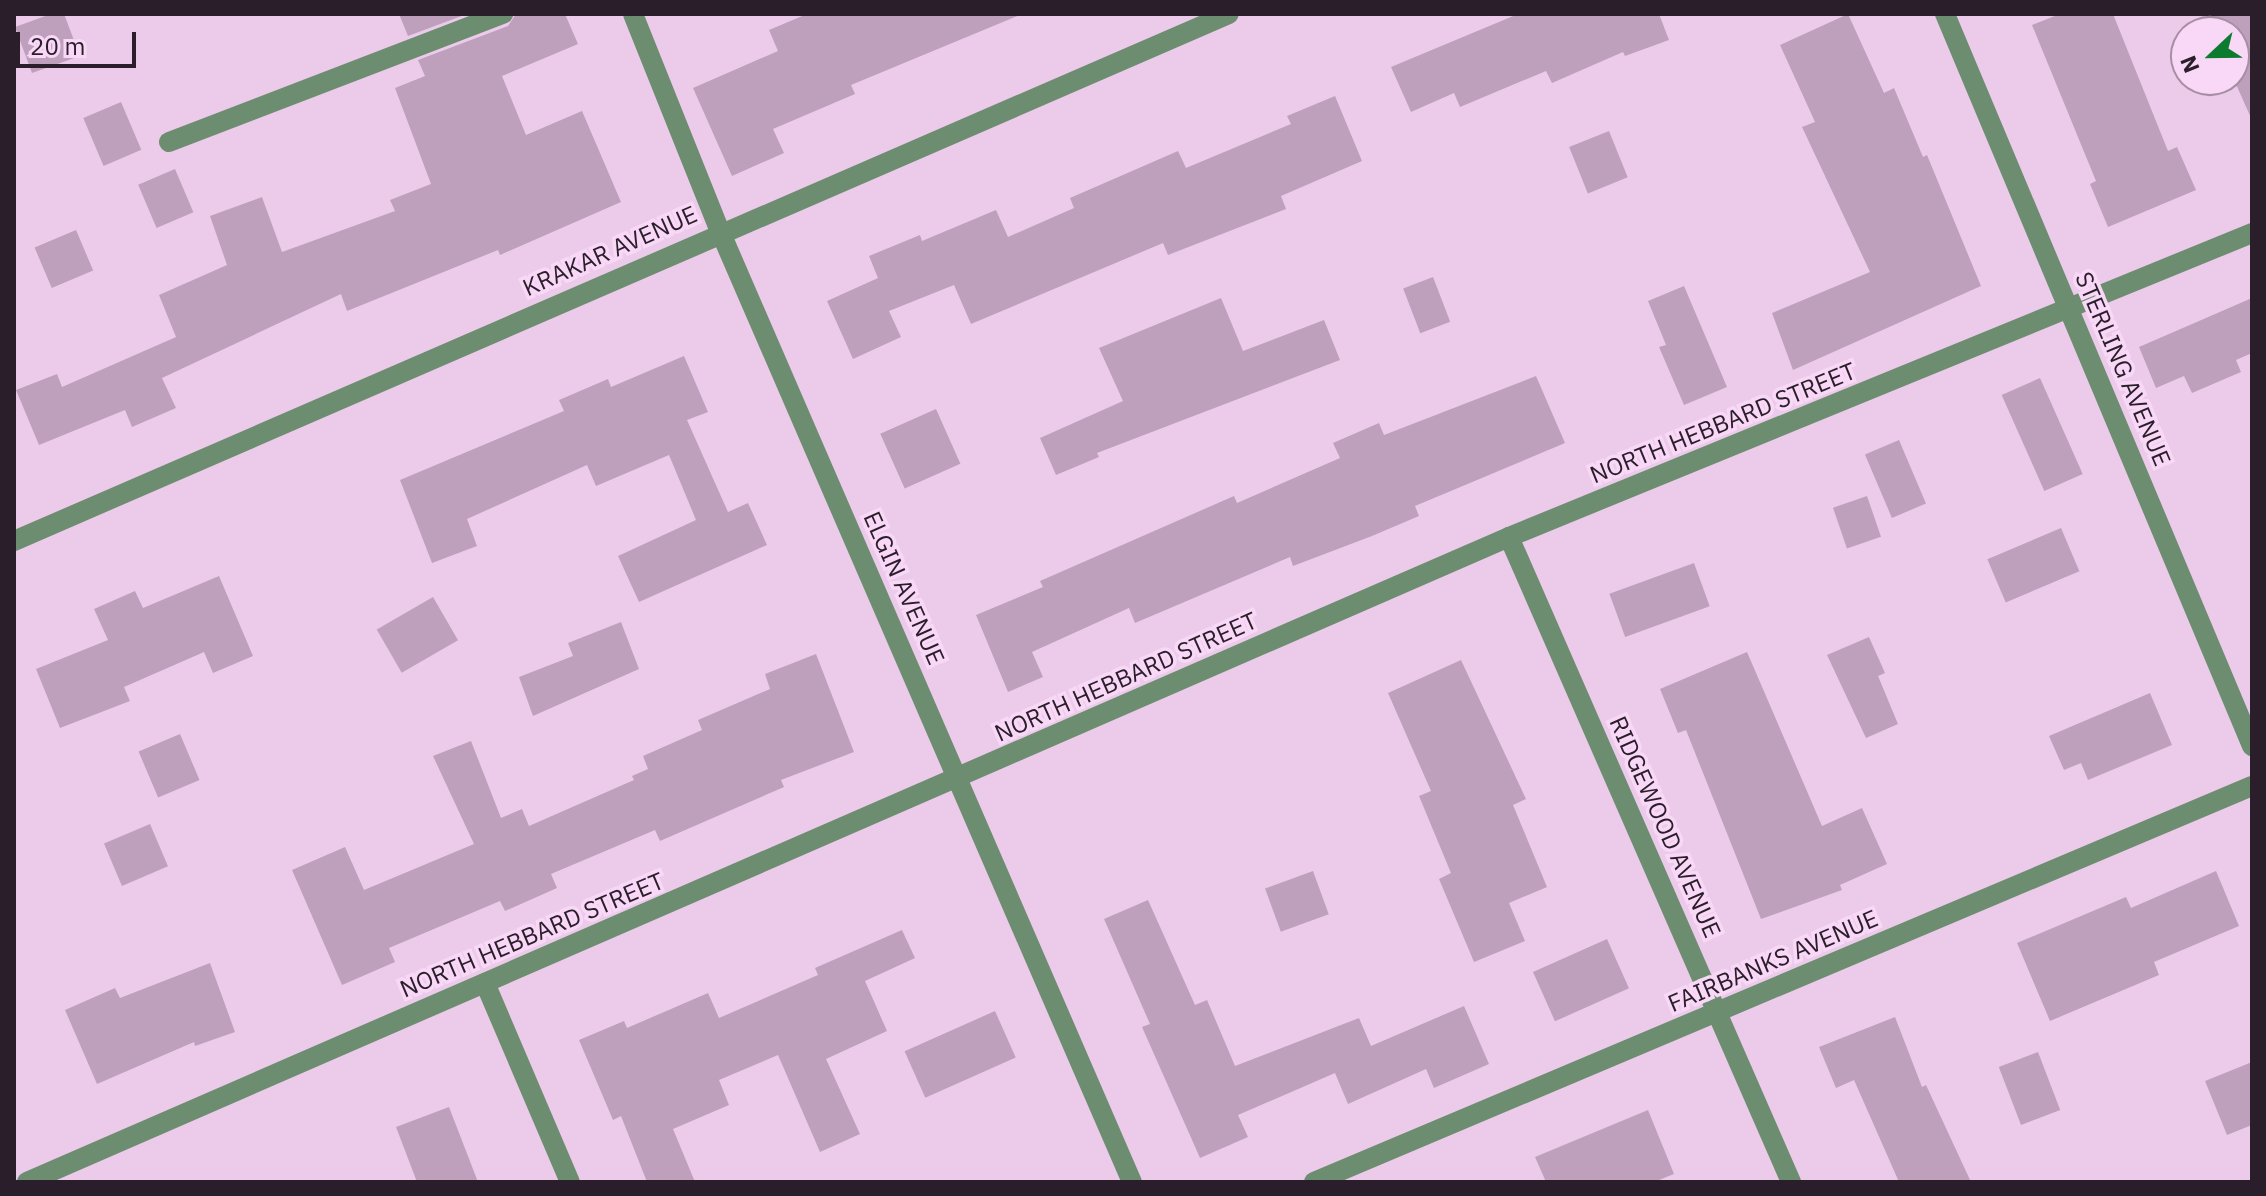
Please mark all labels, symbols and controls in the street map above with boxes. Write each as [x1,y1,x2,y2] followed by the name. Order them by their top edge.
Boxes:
[20,16,140,66] scale bar
[2170,16,2250,96] north arrow
[30,30,85,62] text: 20 m
[2173,52,2206,77] text: N
[518,200,702,302] street label: KRAKAR AVENUE
[2069,268,2177,470] street label: STERLING AVENUE
[1586,356,1860,490] street label: NORTH HEBBARD STREET
[857,507,951,669] street label: ELGIN AVENUE
[990,606,1262,748] street label: NORTH HEBBARD STREET
[1603,712,1727,942] street label: RIDGEWOOD AVENUE
[396,866,668,1004] street label: NORTH HEBBARD STREET
[1664,904,1882,1018] street label: FAIRBANKS AVENUE

